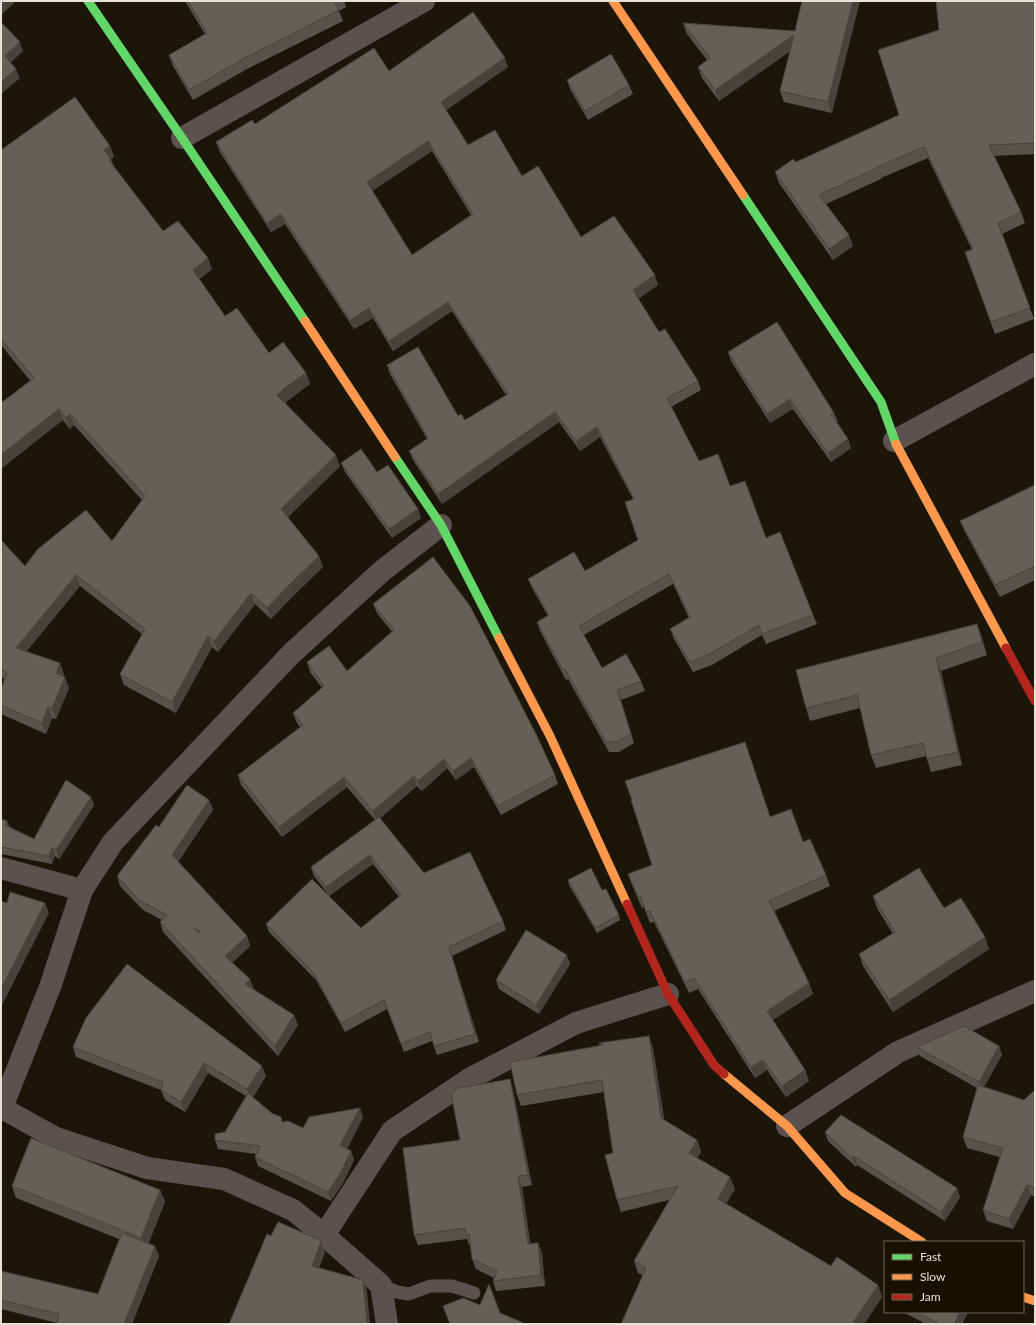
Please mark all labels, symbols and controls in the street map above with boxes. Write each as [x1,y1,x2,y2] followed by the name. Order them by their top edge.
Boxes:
[884,1241,1024,1313] legend
[920,1249,942,1264] text: Fast
[920,1269,946,1284] text: Slow
[920,1289,941,1304] text: Jam

